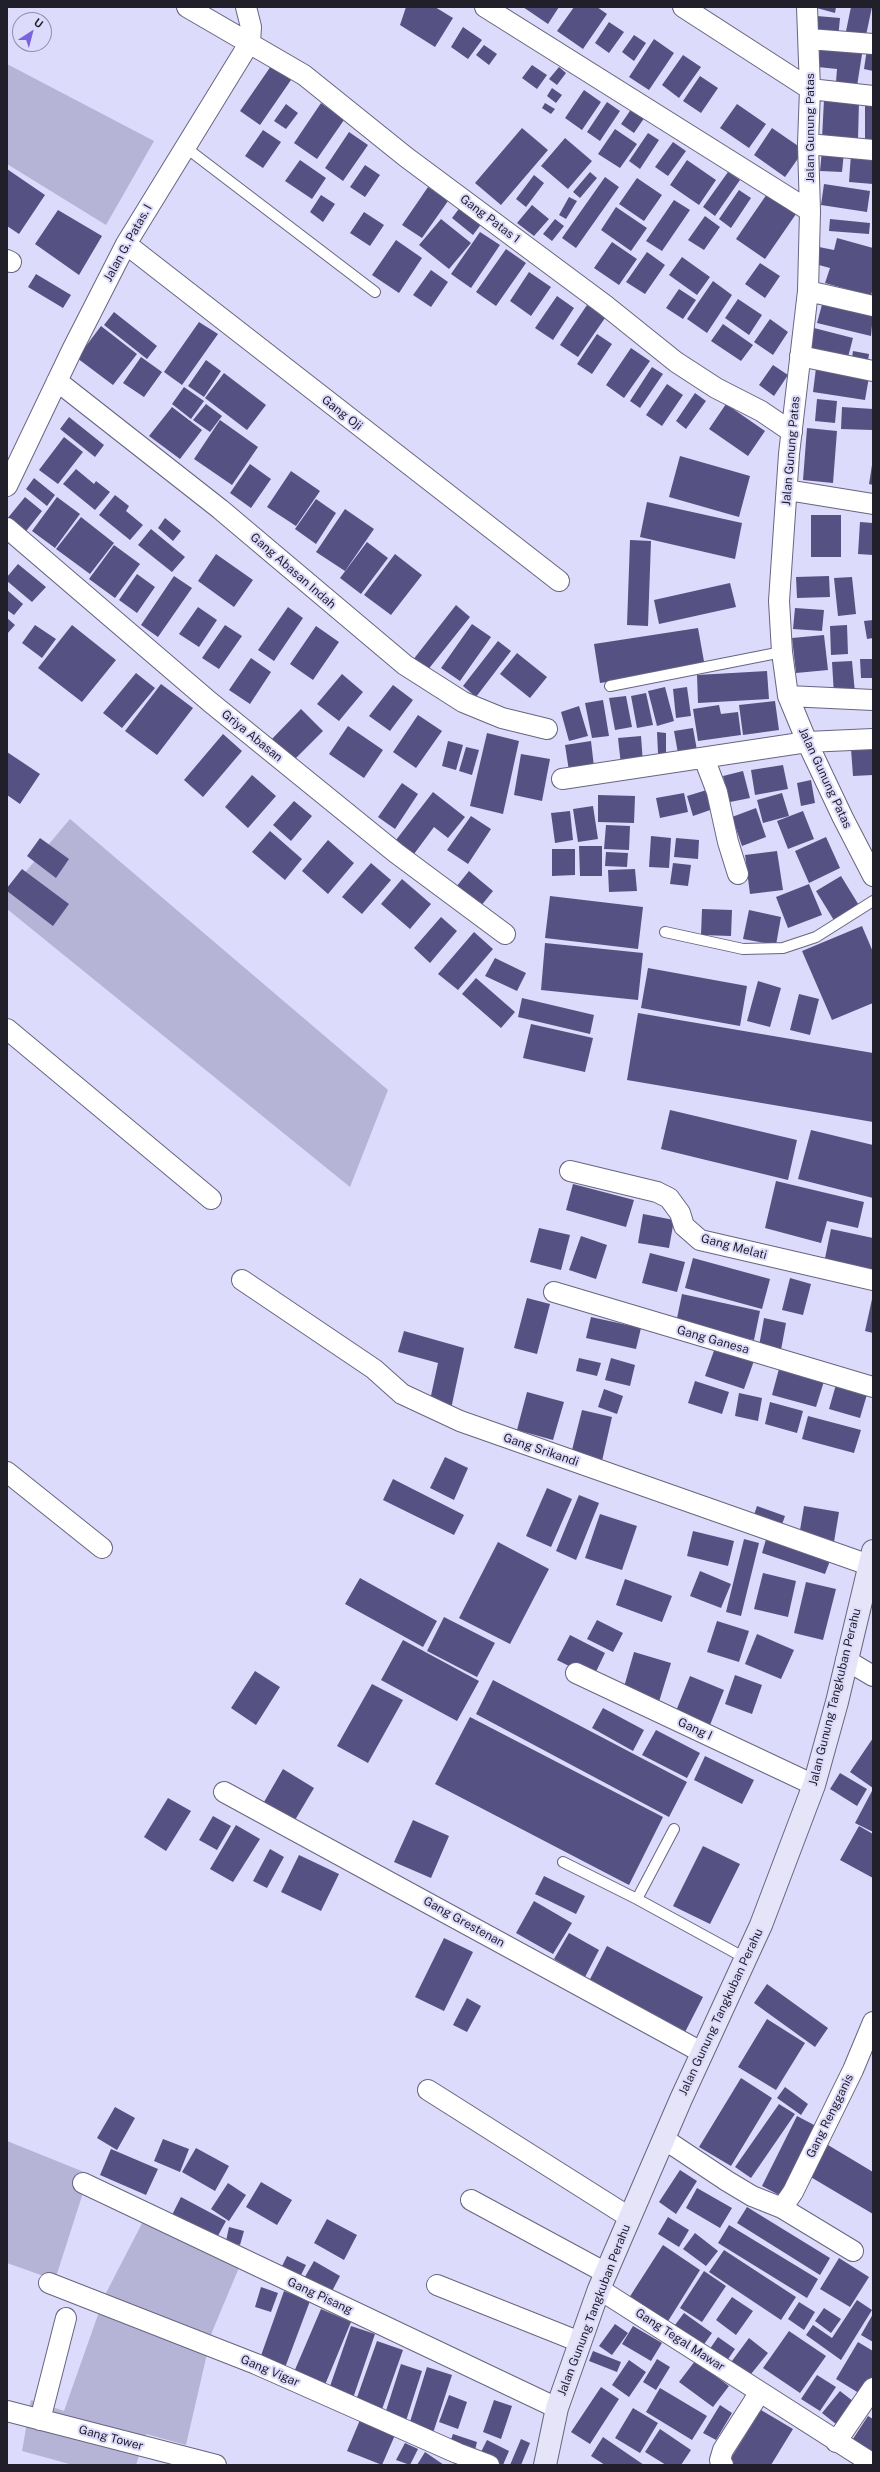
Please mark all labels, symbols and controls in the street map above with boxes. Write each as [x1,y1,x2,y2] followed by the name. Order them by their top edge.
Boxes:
[12,12,52,52] north arrow
[32,16,45,30] text: U
[803,73,817,183] street label: Jalan Gunung Patas
[457,192,523,246] street label: Gang Patas 1
[101,202,155,284] street label: Jalan G. Patas. I
[319,393,365,433] street label: Gang Oji
[779,396,803,506] street label: Jalan Gunung Patas
[247,530,339,612] street label: Gang Abasan Indah
[219,707,285,765] street label: Griya Abasan
[795,725,855,831] street label: Jalan Gunung Patas
[699,1231,769,1263] street label: Gang Melati
[675,1323,751,1357] street label: Gang Ganesa
[501,1430,581,1470] street label: Gang Srikandi
[806,1607,864,1787] street label: Jalan Gunung Tangkuban Perahu
[676,1715,714,1743] street label: Gang I
[421,1894,507,1950] street label: Gang Grestenan
[676,1926,766,2098] street label: Jalan Gunung Tangkuban Perahu
[803,2072,857,2160] street label: Gang Rengganis
[555,2222,633,2398] street label: Jalan Gunung Tangkuban Perahu
[285,2275,355,2317] street label: Gang Pisang
[633,2306,727,2374] street label: Gang Tegal Mawar
[238,2352,302,2390] street label: Gang Vigar
[77,2422,145,2454] street label: Gang Tower

